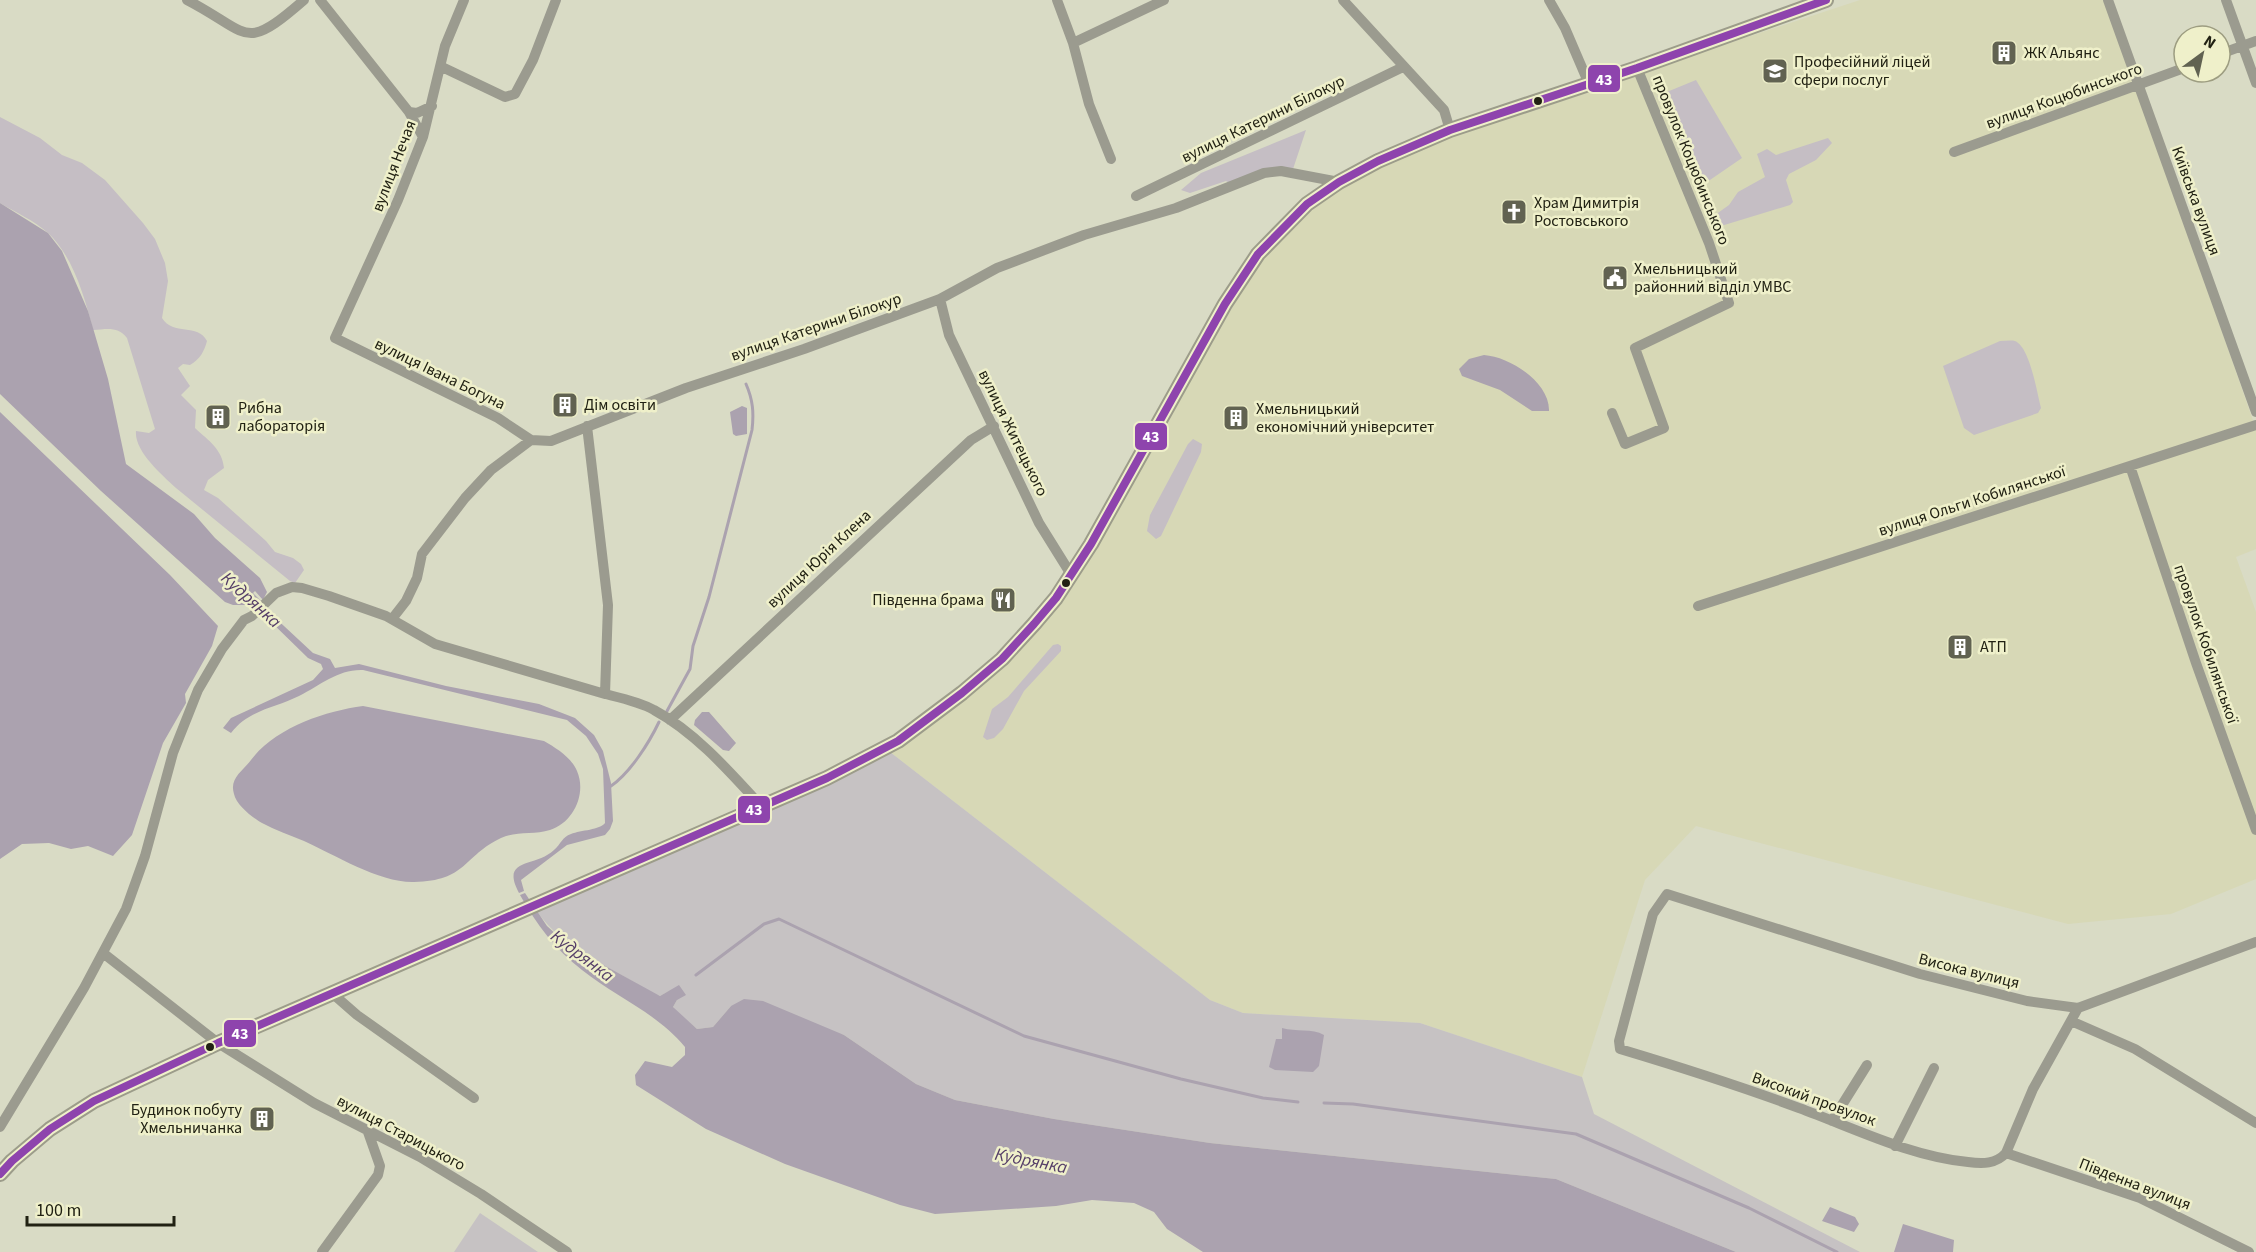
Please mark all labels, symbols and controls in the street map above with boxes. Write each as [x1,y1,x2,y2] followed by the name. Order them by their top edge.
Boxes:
[2172,24,2232,84] north arrow
[2199,30,2220,54] text: N
[1989,38,2019,68] building icon: ЖК Альянс
[2024,42,2100,64] place label: ЖК Альянс
[1794,51,1930,91] place label: Професійний ліцей сфери послуг
[1760,56,1790,86] school or university icon: Професійний ліцей сфери послуг
[1983,58,2145,134] street label: вулиця Коцюбинського
[1587,64,1621,93] line badge: 43
[1596,69,1612,91] text: 43
[1178,70,1348,168] street label: вулиця Катерини Білокур
[1647,72,1735,248] street label: провулок Коцюбинського
[1532,95,1544,107] unlabelled marker
[366,117,422,215] street label: вулиця Нечая
[2166,143,2226,259] street label: Київська вулиця
[1534,192,1639,232] place label: Храм Димитрія Ростовського
[1499,197,1529,227] church icon: Храм Димитрія Ростовського
[1634,258,1792,298] place label: Хмельницький районний відділ УМВС
[1600,263,1630,293] public building icon: Хмельницький районний відділ УМВС
[728,287,904,367] street label: вулиця Катерини Білокур
[371,333,509,415] street label: вулиця Івана Богуна
[973,366,1053,500] street label: вулиця Житецького
[550,390,580,420] building icon: Дім освіти
[584,394,656,416] place label: Дім освіти
[238,397,325,437] place label: Рибна лабораторія
[1256,398,1434,438] place label: Хмельницький економічний університет
[203,402,233,432] building icon: Рибна лабораторія
[1221,403,1251,433] building icon: Хмельницький економічний університет
[1134,422,1168,451] line badge: 43
[1143,426,1159,448] text: 43
[1876,460,2069,542] street label: вулиця Ольги Кобилянської
[762,505,876,613] street label: вулиця Юрія Клена
[2168,562,2244,727] street label: провулок Кобилянської
[215,566,287,634] water label: Кудрянка
[1060,577,1072,589] unlabelled marker
[988,585,1018,615] restaurant icon: Південна брама
[872,589,984,611] place label: Південна брама
[1945,632,1975,662] building icon: АТП
[1980,636,2007,658] place label: АТП
[737,795,771,824] line badge: 43
[746,799,762,821] text: 43
[545,924,619,988] water label: Кудрянка
[1916,948,2022,994] street label: Висока вулиця
[223,1019,257,1048] line badge: 43
[232,1023,248,1045] text: 43
[204,1041,216,1053] unlabelled marker
[1749,1066,1879,1132] street label: Високий провулок
[333,1090,469,1176] street label: вулиця Старицького
[131,1099,243,1139] place label: Будинок побуту Хмельничанка
[247,1104,277,1134] building icon: Будинок побуту Хмельничанка
[993,1142,1070,1180] water label: Кудрянка
[2076,1153,2194,1215] street label: Південна вулиця
[27,1189,174,1227] scale bar
[36,1198,81,1223] text: 100 m

